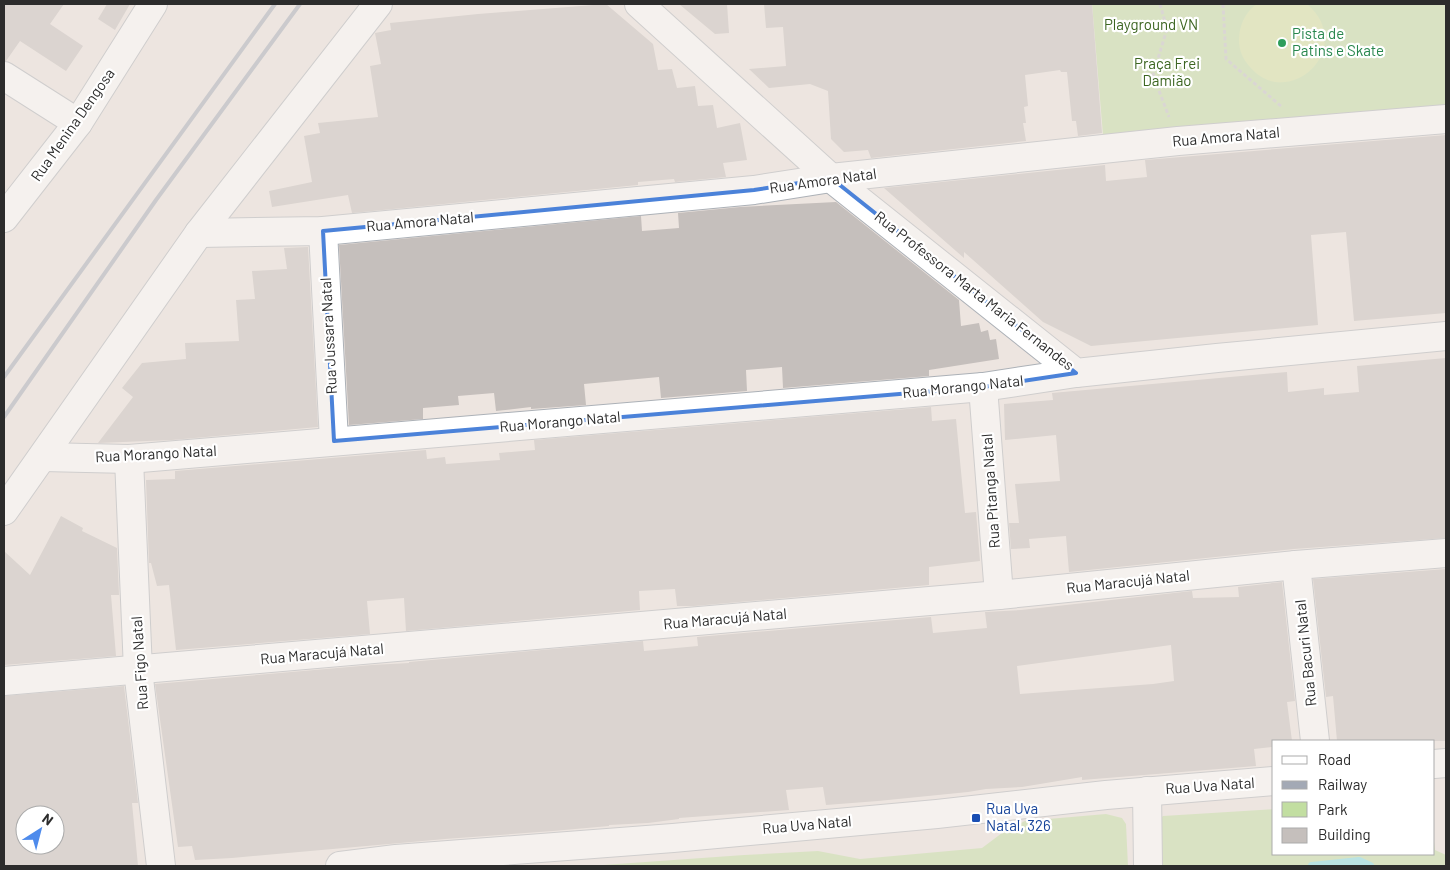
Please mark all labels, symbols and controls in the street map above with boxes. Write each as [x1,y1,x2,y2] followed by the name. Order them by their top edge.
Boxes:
[1104,15,1198,33] park label: Playground VN
[1292,24,1384,59] place label: Pista de Patins e Skate
[1276,37,1288,49] marker: Pista de Patins e Skate
[1134,54,1200,89] park label: Praça Frei Damião
[26,65,118,184] street label: Rua Menina Dengosa
[1171,122,1280,150] street label: Rua Amora Natal
[768,164,878,196] street label: Rua Amora Natal
[365,207,474,235] street label: Rua Amora Natal
[871,207,1078,374] street label: Rua Professora Marta Maria Fernandes
[316,277,340,395] street label: Rua Jussara Natal
[902,371,1024,401] street label: Rua Morango Natal
[499,407,621,435] street label: Rua Morango Natal
[977,433,1003,549] street label: Rua Pitanga Natal
[95,441,217,465] street label: Rua Morango Natal
[1065,566,1190,596] street label: Rua Maracujá Natal
[1290,599,1320,707] street label: Rua Bacuri Natal
[662,604,787,632] street label: Rua Maracujá Natal
[127,616,151,710] street label: Rua Figo Natal
[259,639,384,667] street label: Rua Maracujá Natal
[1272,740,1435,855] legend
[1318,750,1351,768] text: Road
[1165,773,1255,797] street label: Rua Uva Natal
[1318,775,1367,793] text: Railway
[986,799,1051,834] place label: Rua Uva Natal, 326
[1318,800,1348,818] text: Park
[15,805,65,855] north arrow
[39,809,57,829] text: N
[762,811,852,837] street label: Rua Uva Natal
[970,812,982,824] marker: Rua Uva Natal, 326
[1318,825,1371,843] text: Building

